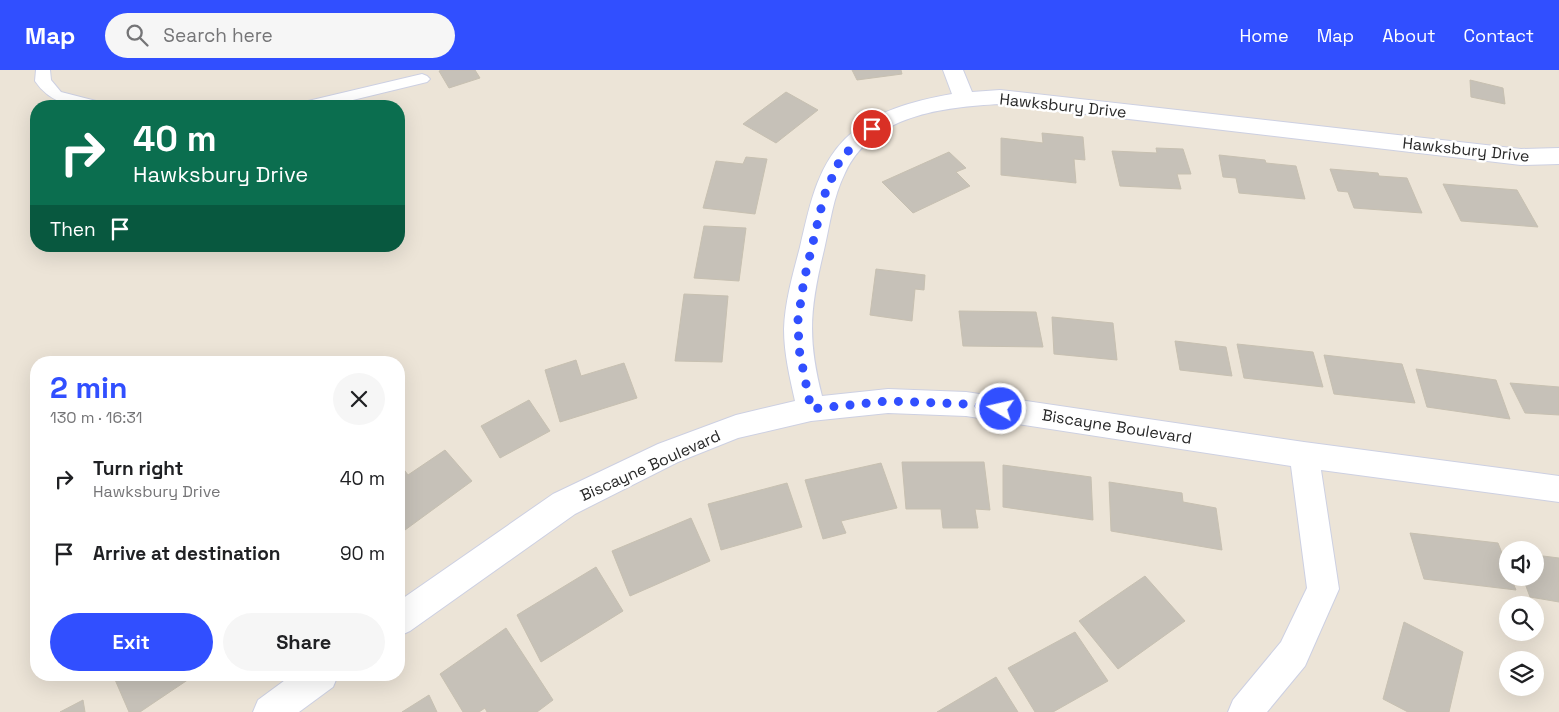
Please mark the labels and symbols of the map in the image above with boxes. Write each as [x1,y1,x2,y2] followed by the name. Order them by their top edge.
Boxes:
[998,88,1127,123] street label: Hawksbury Drive
[851,108,893,150] pin
[1401,132,1530,167] street label: Hawksbury Drive
[974,382,1026,434] position arrow
[1040,404,1193,449] street label: Biscayne Boulevard
[577,425,724,506] street label: Biscayne Boulevard

